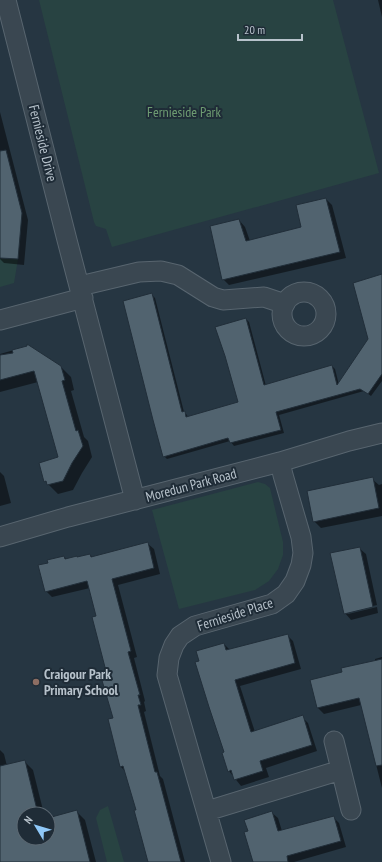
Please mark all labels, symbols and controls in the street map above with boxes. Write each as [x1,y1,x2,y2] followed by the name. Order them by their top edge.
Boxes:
[238,16,302,42] scale bar
[244,22,265,37] text: 20 m
[25,103,61,183] street label: Fernieside Drive
[147,103,221,121] park label: Fernieside Park
[144,464,238,506] street label: Moredun Park Road
[195,593,275,635] street label: Fernieside Place
[44,665,119,699] place label: Craigour Park Primary School
[31,677,41,687] marker: Craigour Park Primary School
[16,806,56,846] north arrow
[21,813,35,826] text: N

